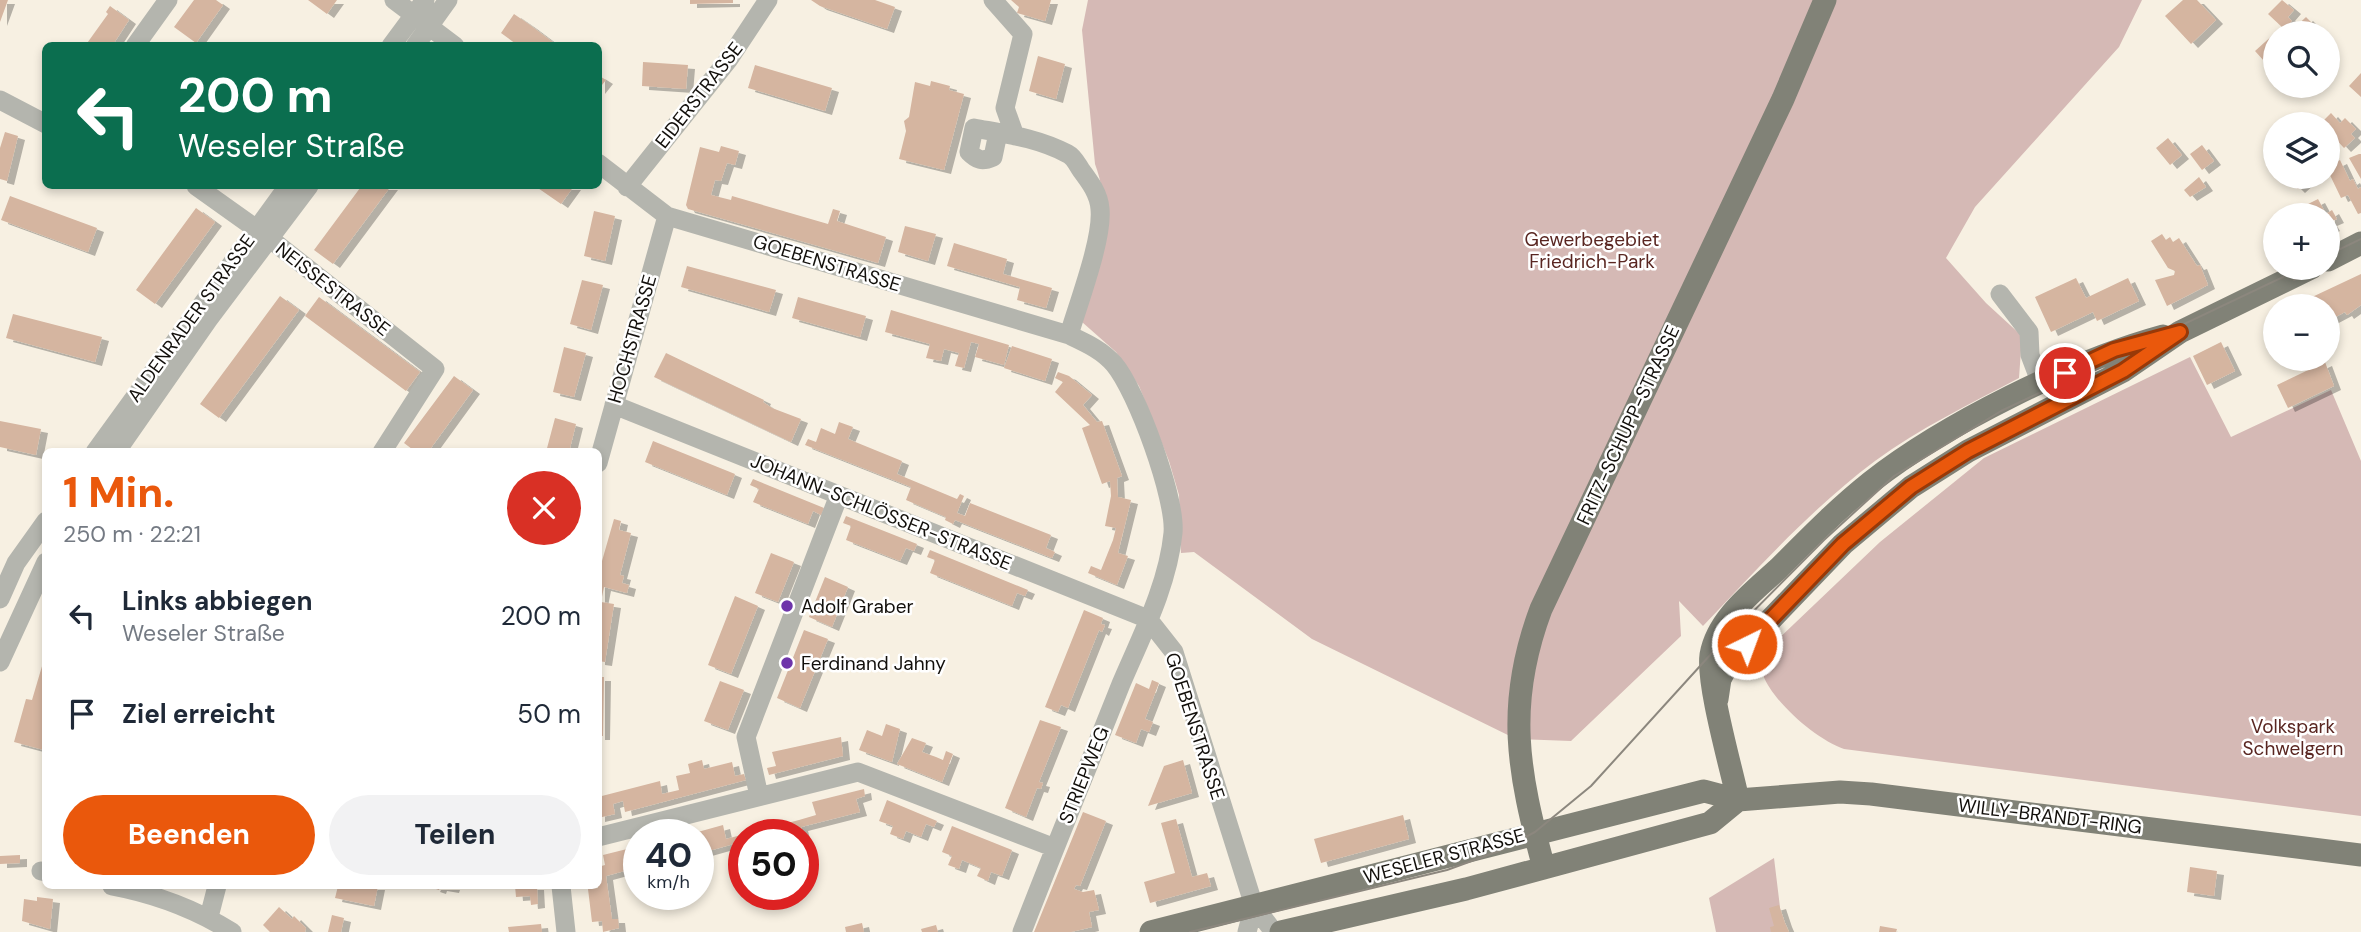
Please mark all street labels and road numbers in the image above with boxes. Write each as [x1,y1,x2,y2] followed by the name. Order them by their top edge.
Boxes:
[650,37,748,153] street label: EIDERSTRASSE
[122,229,260,407] street label: ALDENRADER STRASSE
[750,229,904,297] street label: GOEBENSTRASSE
[270,236,396,342] street label: NEISSESTRASSE
[602,272,662,406] street label: HOCHSTRASSE
[1571,321,1685,529] street label: FRITZ-SCHUPP-STRASSE
[747,448,1015,576] street label: JOHANN-SCHLÖSSER-STRASSE
[1159,649,1231,803] street label: GOEBENSTRASSE
[1053,723,1115,827] street label: STRIEPWEG
[1957,792,2143,840] street label: WILLY-BRANDT-RING
[1361,822,1527,890] street label: WESELER STRASSE

